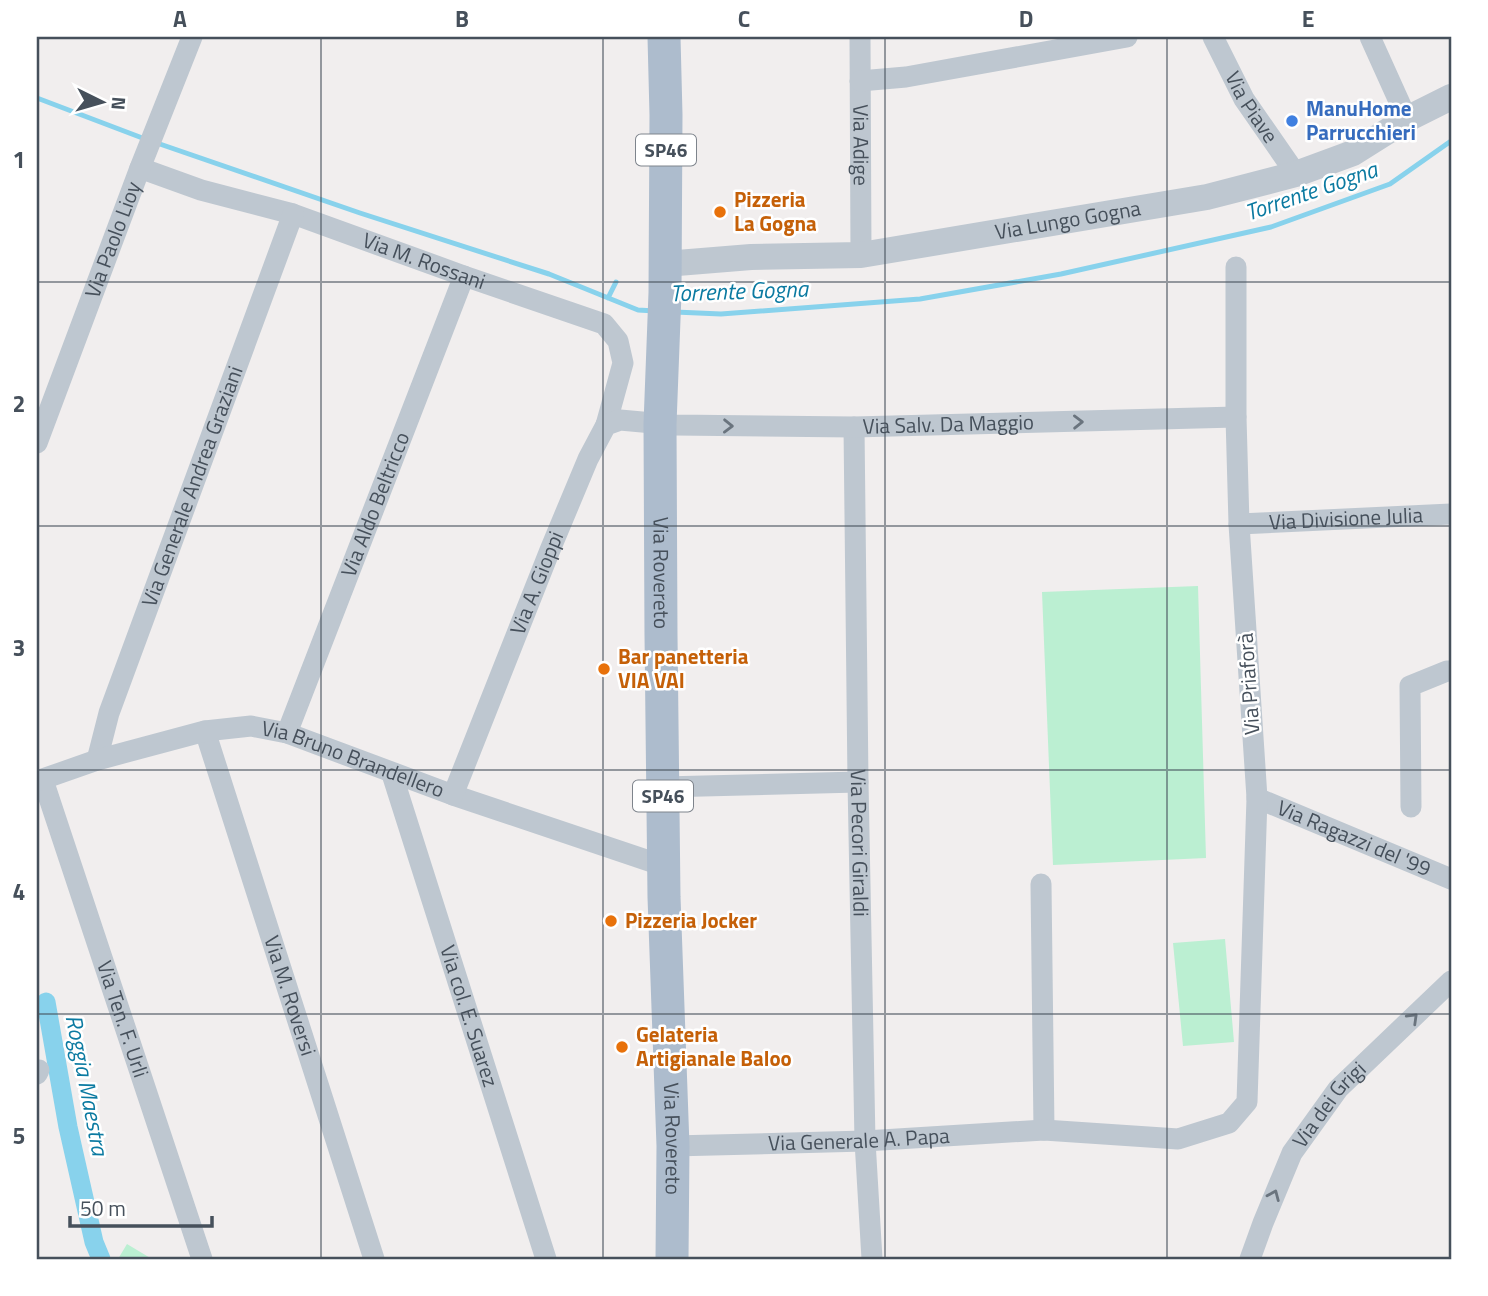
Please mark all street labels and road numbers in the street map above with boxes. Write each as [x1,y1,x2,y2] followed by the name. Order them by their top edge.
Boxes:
[1217,65,1287,149] street label: Via Piave
[845,104,878,186] street label: Via Adige
[636,134,696,166] road number: SP46
[76,177,149,302] street label: Via Paolo Lioy
[992,191,1144,247] street label: Via Lungo Gogna
[358,224,490,297] street label: Via M. Rossani
[133,361,251,611] street label: Via Generale Andrea Graziani
[862,405,1034,442] street label: Via Salv. Da Maggio
[332,427,417,581] street label: Via Aldo Beltricco
[1268,498,1424,538] street label: Via Divisione Julia
[645,517,678,629] street label: Via Rovereto
[501,526,571,639] street label: Via A. Gioppi
[1228,631,1268,736] street label: Via Priaforà
[259,711,449,805] street label: Via Bruno Brandellero
[843,769,878,917] street label: Via Pecori Giraldi
[633,780,693,811] road number: SP46
[1272,791,1436,884] street label: Via Ragazzi del '99
[256,931,325,1060] street label: Via M. Roversi
[432,941,507,1091] street label: Via col. E. Suarez
[89,956,158,1081] street label: Via Ten. F. Urli
[1284,1053,1373,1154] street label: Via dei Grigi
[656,1082,690,1195] street label: Via Rovereto
[768,1119,951,1159] street label: Via Generale A. Papa

